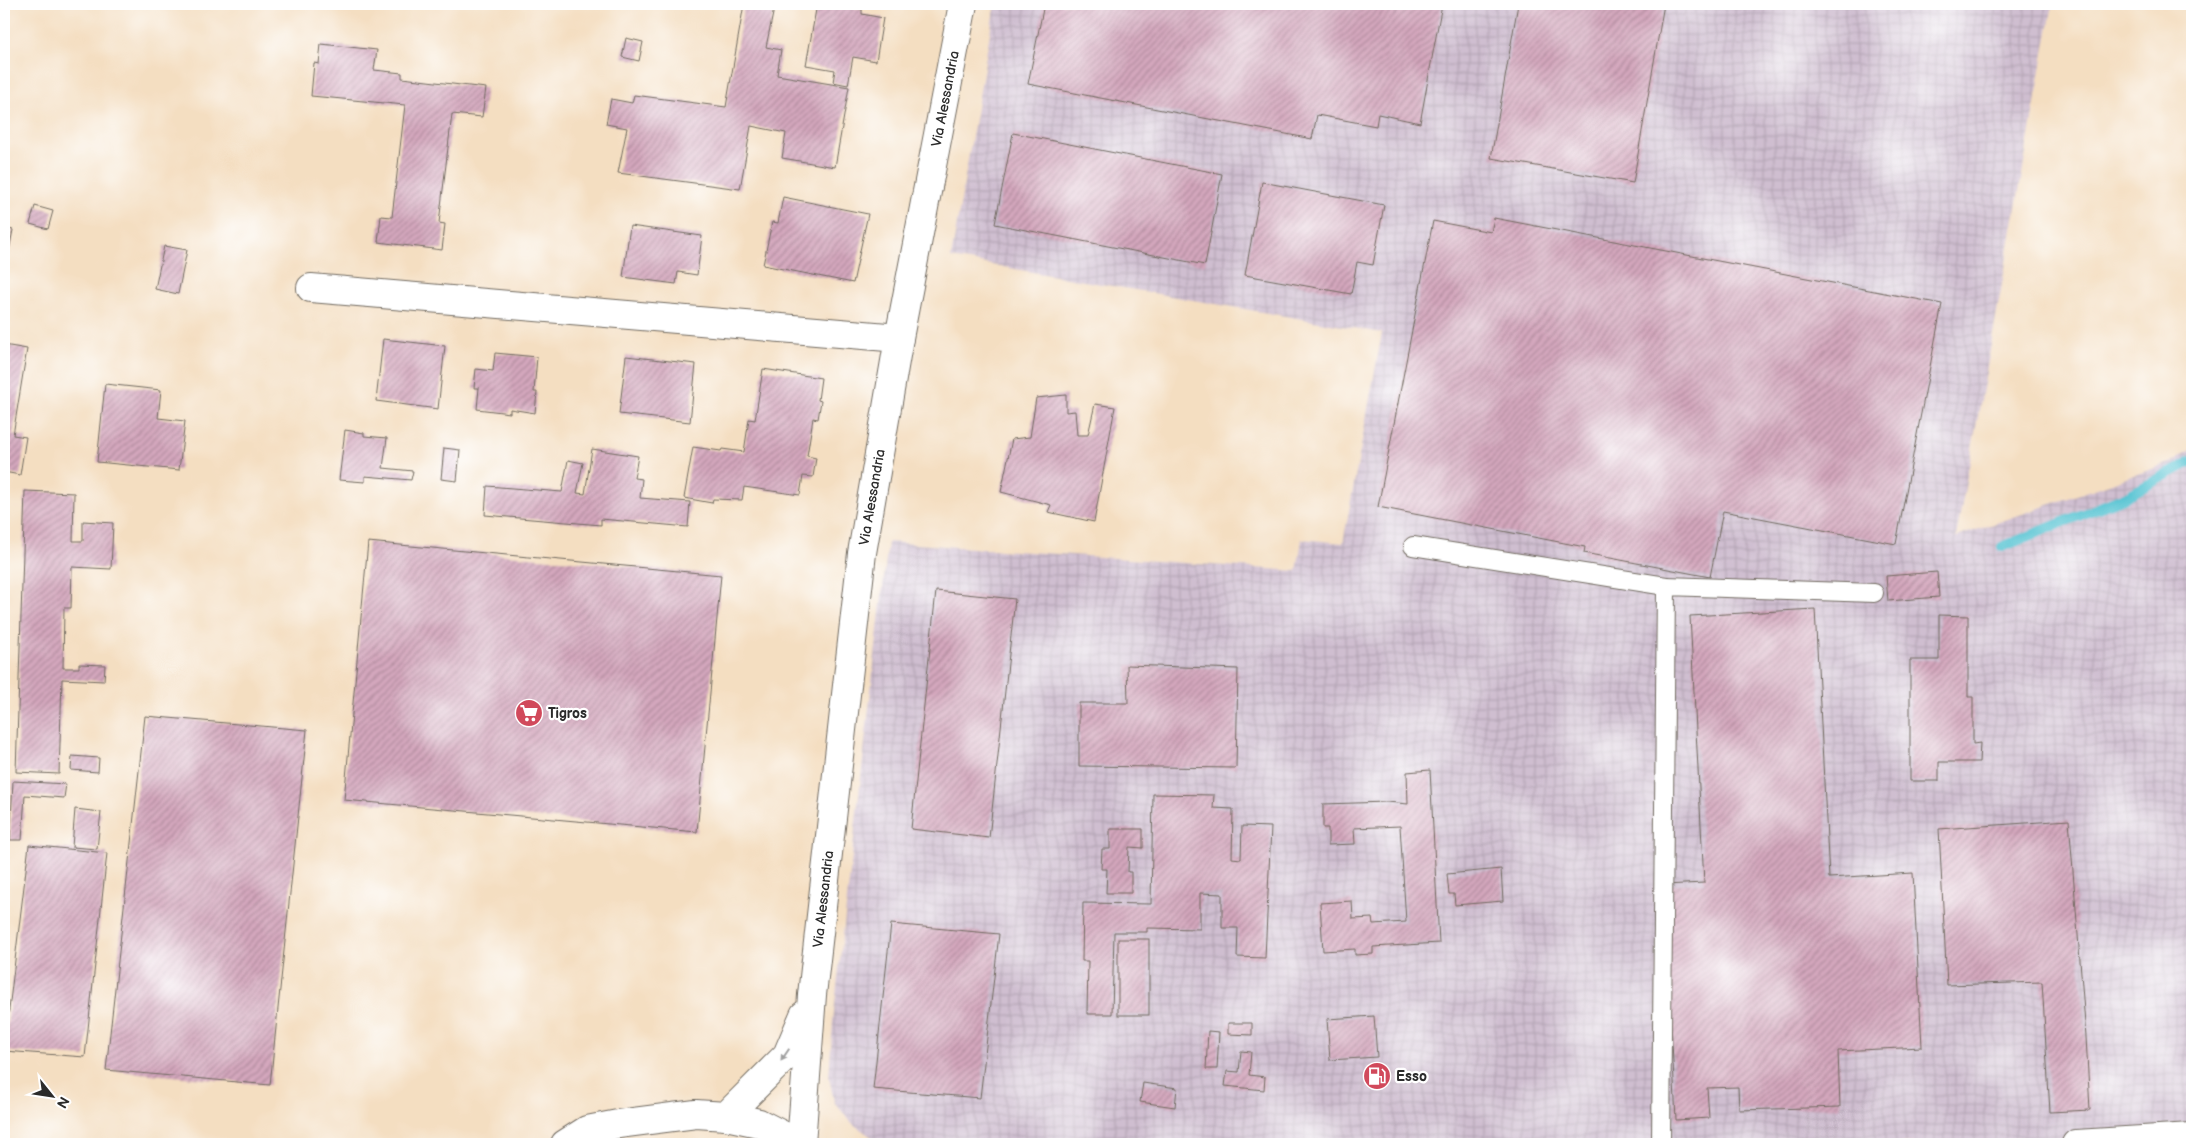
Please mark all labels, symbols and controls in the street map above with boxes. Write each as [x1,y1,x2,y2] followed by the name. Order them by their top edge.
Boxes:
[927,49,962,148] street label: Via Alessandria
[855,447,888,547] street label: Via Alessandria
[514,698,544,728] supermarket icon: Tigros
[548,705,587,722] place label: Tigros
[809,850,837,948] street label: Via Alessandria
[780,1048,790,1062] one-way arrow
[1362,1061,1392,1091] fuel station icon: Esso
[1396,1068,1427,1085] place label: Esso
[28,1070,78,1120] north arrow
[53,1093,73,1111] text: N

